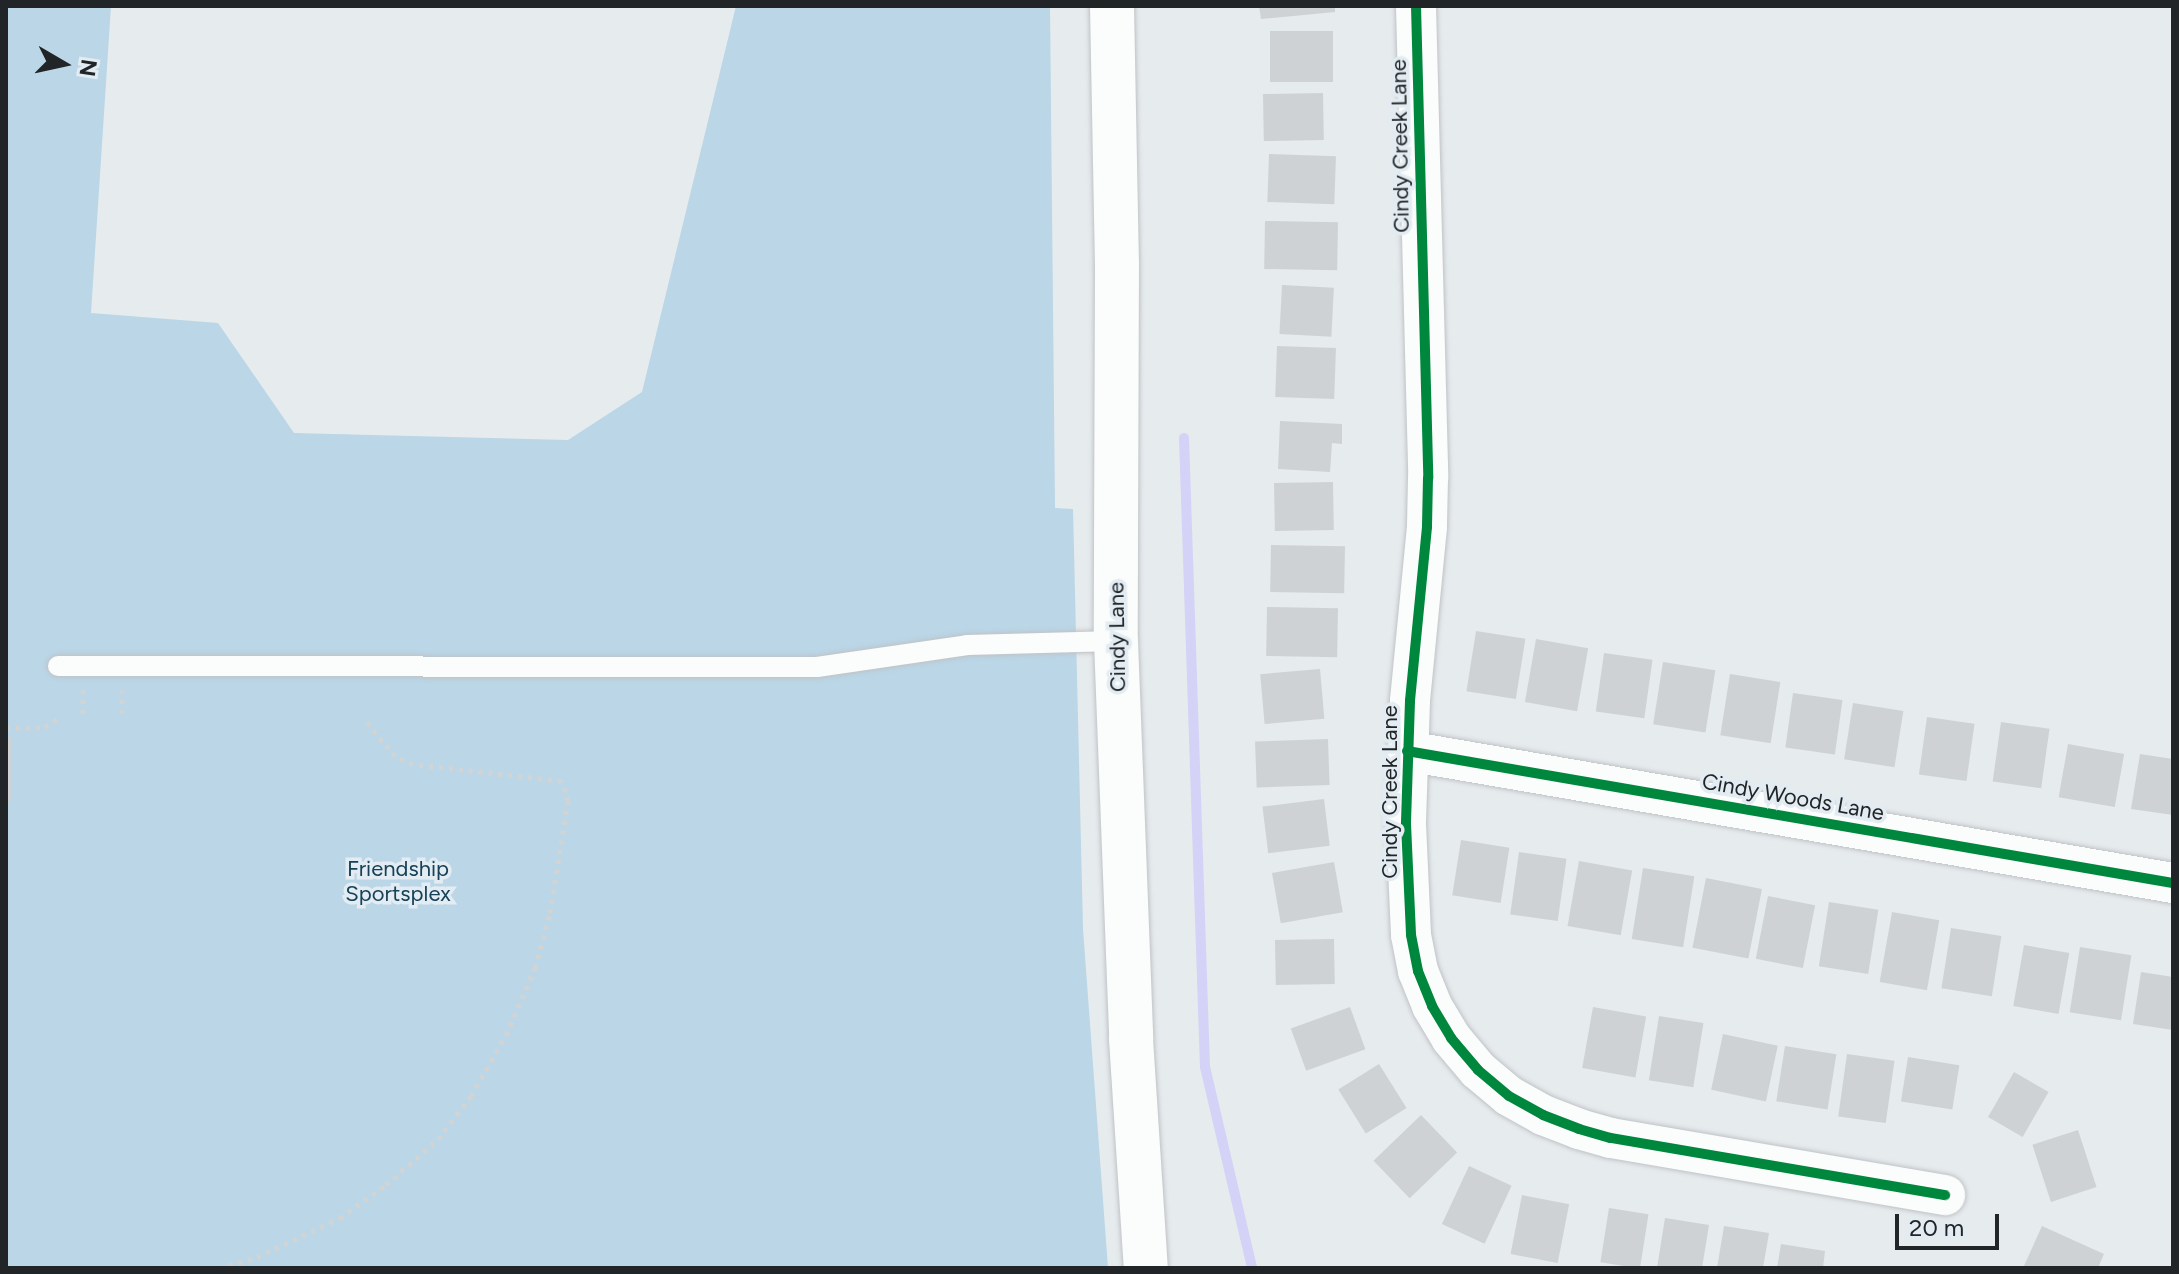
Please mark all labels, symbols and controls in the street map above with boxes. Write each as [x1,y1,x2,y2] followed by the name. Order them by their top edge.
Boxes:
[24,24,104,104] north arrow
[74,57,103,78] text: N
[1385,59,1415,233] street label: Cindy Creek Lane
[1103,582,1131,692] street label: Cindy Lane
[1377,705,1403,879] street label: Cindy Creek Lane
[1700,768,1886,826] street label: Cindy Woods Lane
[345,855,451,906] park label: Friendship Sportsplex
[1899,1198,2003,1248] scale bar
[1909,1213,1964,1242] text: 20 m

